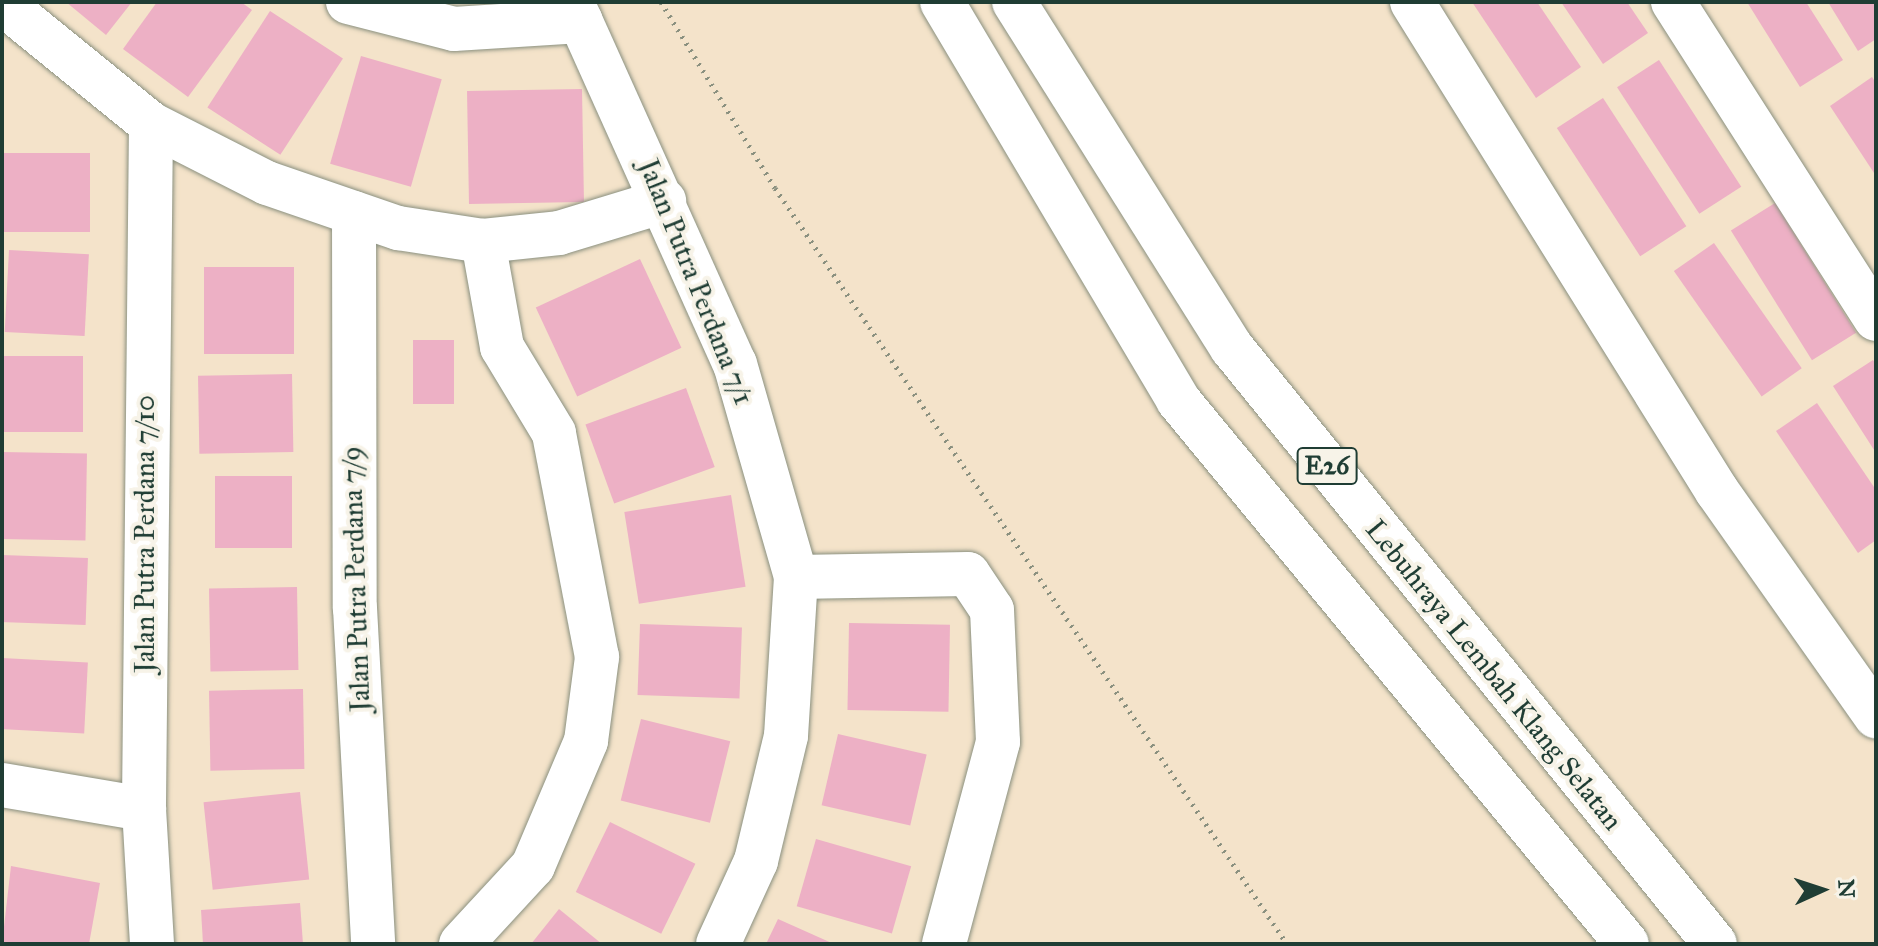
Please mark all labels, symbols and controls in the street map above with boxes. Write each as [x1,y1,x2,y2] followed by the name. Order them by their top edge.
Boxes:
[631,154,761,410] street label: Jalan Putra Perdana 7/1
[128,395,162,673] street label: Jalan Putra Perdana 7/10
[1295,444,1359,488] road number: E26
[335,446,377,712] street label: Jalan Putra Perdana 7/9
[1358,513,1630,837] street label: Lebuhraya Lembah Klang Selatan
[1782,850,1862,930] north arrow
[1832,879,1860,899] text: N

